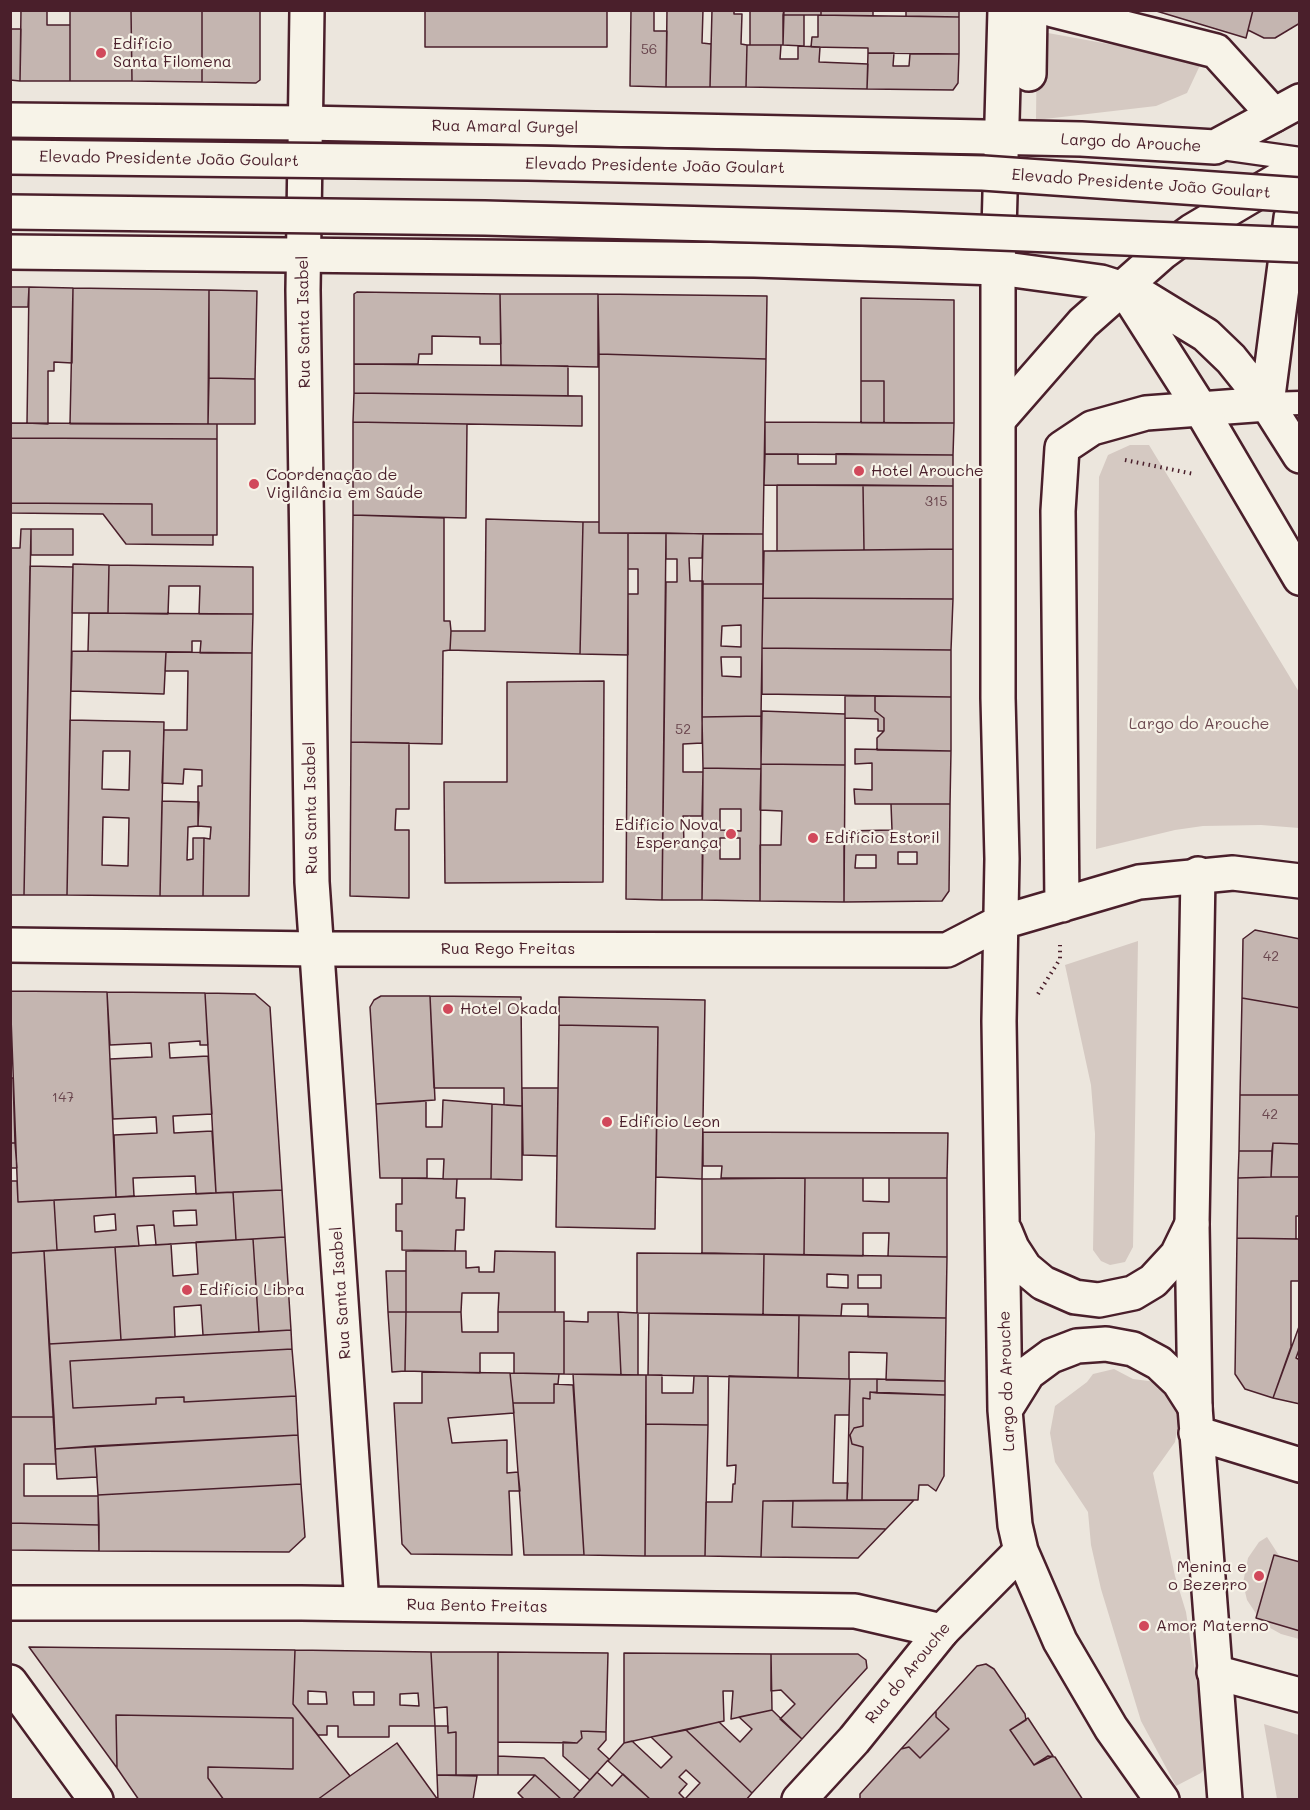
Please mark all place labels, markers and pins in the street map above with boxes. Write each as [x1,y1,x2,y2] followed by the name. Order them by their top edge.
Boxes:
[113,34,232,72] place label: Edifício Santa Filomena
[94,46,108,60] marker: Edifício Santa Filomena
[871,461,984,481] place label: Hotel Arouche
[852,464,866,478] marker: Hotel Arouche
[266,465,423,503] place label: Coordenação de Vigilância em Saúde
[247,477,261,491] marker: Coordenação de Vigilância em Saúde
[615,815,719,853] place label: Edifício Nova Esperança
[724,827,738,841] marker: Edifício Nova Esperança
[825,828,940,848] place label: Edifício Estoril
[806,831,820,845] marker: Edifício Estoril
[460,999,558,1019] place label: Hotel Okada
[441,1002,455,1016] marker: Hotel Okada
[619,1112,720,1132] place label: Edifício Leon
[600,1115,614,1129] marker: Edifício Leon
[199,1280,305,1300] place label: Edifício Libra
[180,1283,194,1297] marker: Edifício Libra
[1168,1557,1247,1595] place label: Menina e o Bezerro
[1252,1569,1266,1583] marker: Menina e o Bezerro
[1156,1616,1269,1636] place label: Amor Materno
[1137,1619,1151,1633] marker: Amor Materno

